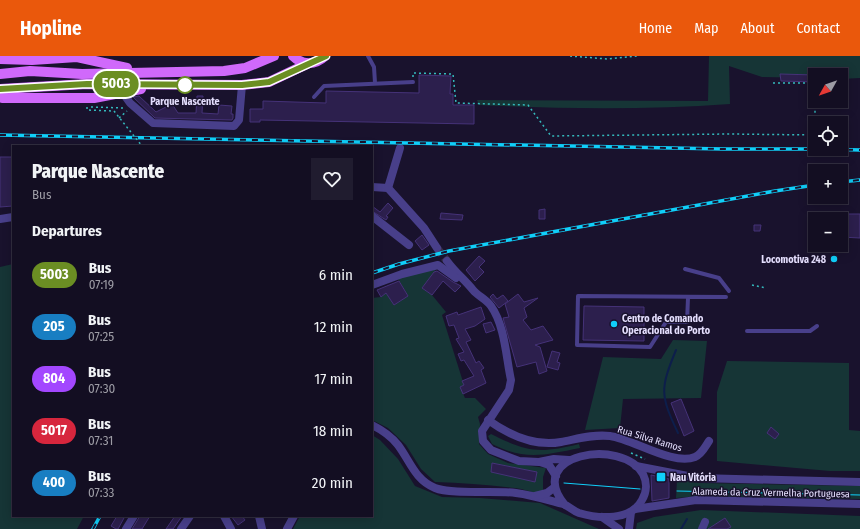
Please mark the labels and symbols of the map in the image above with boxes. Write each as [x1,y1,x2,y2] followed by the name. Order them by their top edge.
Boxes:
[808,68,848,108] north arrow
[88,71,144,97] line badge: 5003
[176,76,194,94] marker: Parque Nascente
[150,96,220,108] place label: Parque Nascente
[761,254,827,266] place label: Locomotiva 248
[829,254,839,264] marker: Locomotiva 248
[622,313,711,337] place label: Centro de Comando Operacional do Porto
[609,319,619,329] marker: Centro de Comando Operacional do Porto
[616,423,683,454] street label: Rua Silva Ramos
[655,471,667,483] marker: Nau Vitória
[670,471,716,484] place label: Nau Vitória
[692,486,850,500] street label: Alameda da Cruz Vermelha Portuguesa

